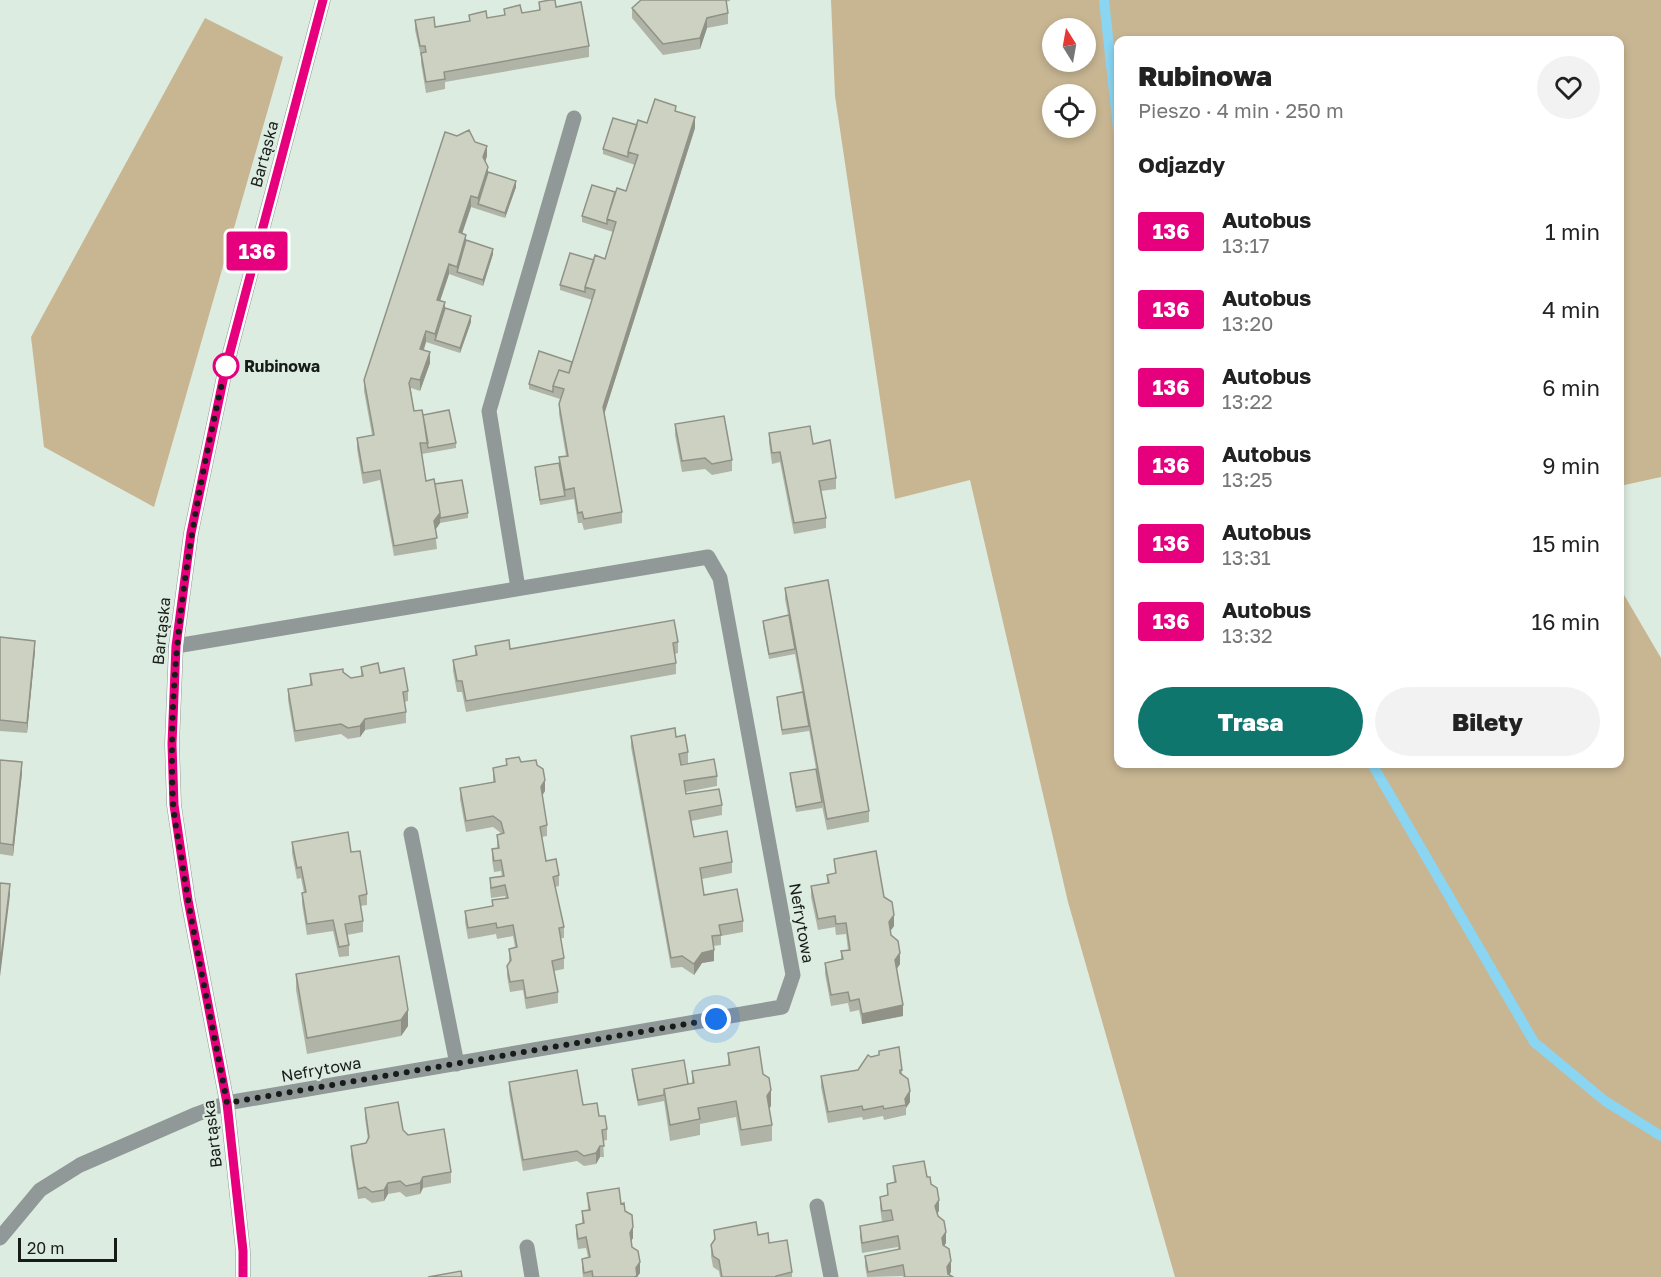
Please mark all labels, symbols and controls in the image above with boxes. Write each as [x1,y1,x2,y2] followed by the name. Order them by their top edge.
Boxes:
[1042,18,1096,72] north arrow
[1042,18,1096,138] map controls
[1537,56,1600,119] button: heart
[1138,59,1272,92] text: Rubinowa
[1042,84,1096,138] button: locate
[1138,98,1344,122] text: Pieszo · 4 min · 250 m
[246,118,282,190] street label: Bartąska
[1138,151,1225,178] text: Odjazdy
[1222,206,1311,233] text: Autobus
[1153,218,1189,244] text: 136
[1545,218,1600,245] text: 1 min
[222,232,292,270] line badge: 136
[1222,233,1270,257] text: 13:17
[239,238,275,264] text: 136
[1222,284,1311,311] text: Autobus
[1153,296,1189,322] text: 136
[1542,296,1600,323] text: 4 min
[1222,311,1273,335] text: 13:20
[213,353,239,379] marker: Rubinowa
[244,356,320,376] place label: Rubinowa
[1222,362,1311,389] text: Autobus
[1153,374,1189,400] text: 136
[1542,374,1600,401] text: 6 min
[1222,389,1273,413] text: 13:22
[1222,440,1311,467] text: Autobus
[1153,452,1189,478] text: 136
[1542,452,1600,479] text: 9 min
[1222,467,1273,491] text: 13:25
[1222,518,1311,545] text: Autobus
[1153,530,1189,556] text: 136
[1532,530,1600,557] text: 15 min
[1222,545,1271,569] text: 13:31
[147,596,175,666] street label: Bartąska
[1222,596,1311,623] text: Autobus
[1153,608,1189,634] text: 136
[1532,608,1600,635] text: 16 min
[1222,623,1273,647] text: 13:32
[1138,687,1363,756] button: Trasa
[1375,687,1600,756] button: Bilety
[785,881,819,965] street label: Nefrytowa
[701,1004,731,1034] your location
[279,1052,363,1086] street label: Nefrytowa
[198,1099,226,1169] street label: Bartąska
[18,1235,117,1262] scale bar
[27,1238,64,1258] text: 20 m

